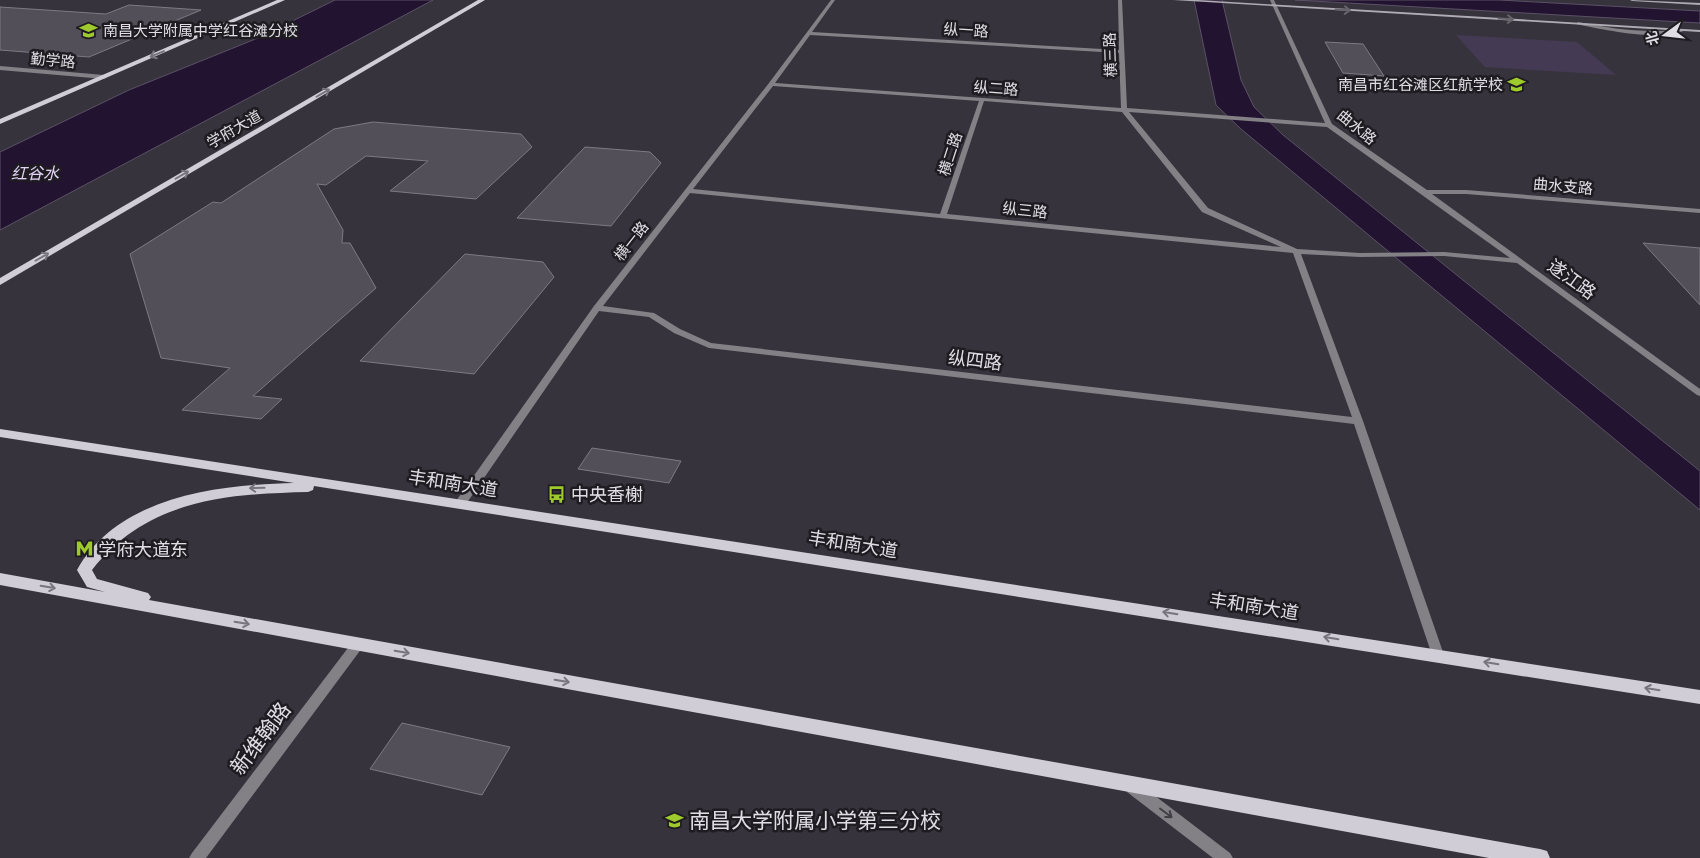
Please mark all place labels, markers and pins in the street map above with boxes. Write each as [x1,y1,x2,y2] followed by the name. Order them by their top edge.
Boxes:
[79,20,99,40] school or university icon: 南昌大学附属中学红谷滩分校
[103,22,298,39] place label: 南昌大学附属中学红谷滩分校
[1507,74,1527,94] school or university icon: 南昌市红谷滩区红航学校
[1338,76,1503,93] place label: 南昌市红谷滩区红航学校
[547,484,567,504] bus stop icon: 中央香榭
[571,484,643,505] place label: 中央香榭
[74,539,94,559] metro station icon: 学府大道东
[98,539,188,560] place label: 学府大道东
[689,808,941,832] place label: 南昌大学附属小学第三分校
[665,810,685,830] school or university icon: 南昌大学附属小学第三分校

